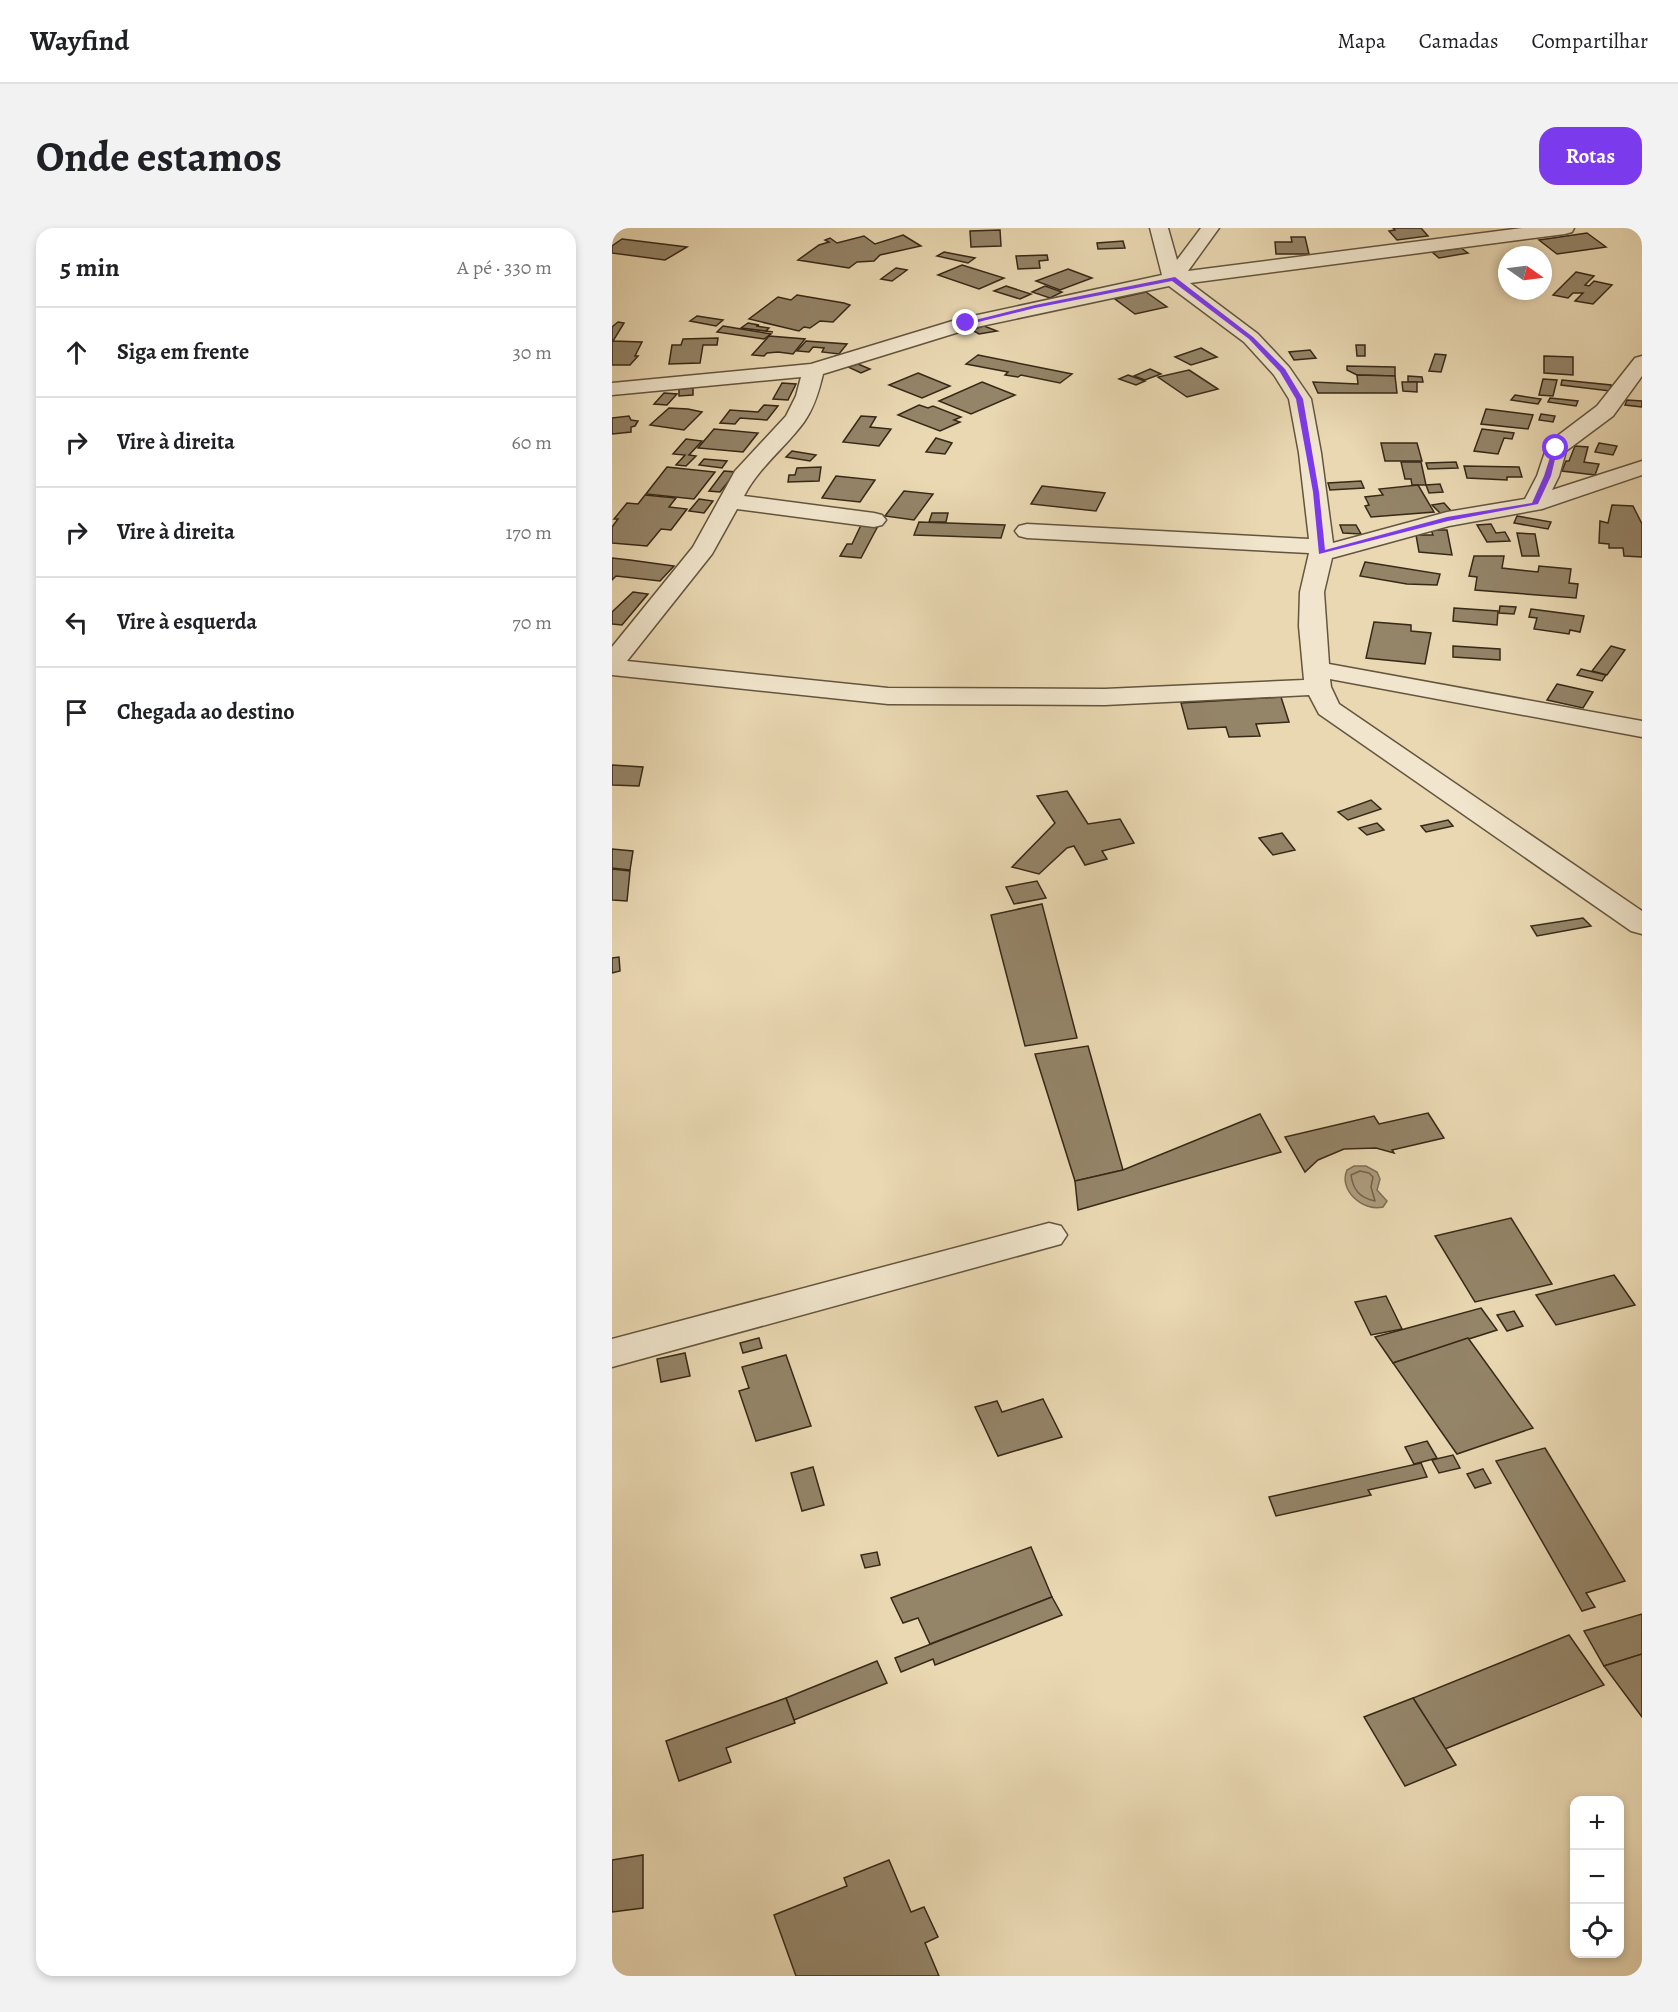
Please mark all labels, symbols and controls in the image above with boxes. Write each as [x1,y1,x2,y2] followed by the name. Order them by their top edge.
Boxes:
[30,22,129,60] text: Wayfind
[1337,27,1386,55] text: Mapa
[1419,27,1498,55] text: Camadas
[1531,27,1648,55] text: Compartilhar
[1539,127,1642,185] button: Rotas
[36,128,282,185] text: Onde estamos
[1498,246,1552,300] north arrow
[60,250,120,285] text: 5 min
[457,254,552,281] text: A pé · 330 m
[952,309,978,335] route end
[60,336,93,369] icon: ahead
[117,337,249,367] text: Siga em frente
[512,339,552,366] text: 30 m
[60,426,93,459] icon: right
[117,427,235,457] text: Vire à direita
[512,429,552,456] text: 60 m
[1542,434,1568,460] route start
[60,516,93,549] icon: right
[117,517,235,547] text: Vire à direita
[506,519,552,546] text: 170 m
[60,606,93,639] icon: left
[117,607,257,637] text: Vire à esquerda
[512,609,552,636] text: 70 m
[60,696,93,729] icon: arrive
[117,697,295,727] text: Chegada ao destino
[1570,1796,1624,1958] map controls
[1570,1796,1624,1850] button: +
[1570,1850,1624,1904] button: −
[1570,1904,1624,1958] button: locate

